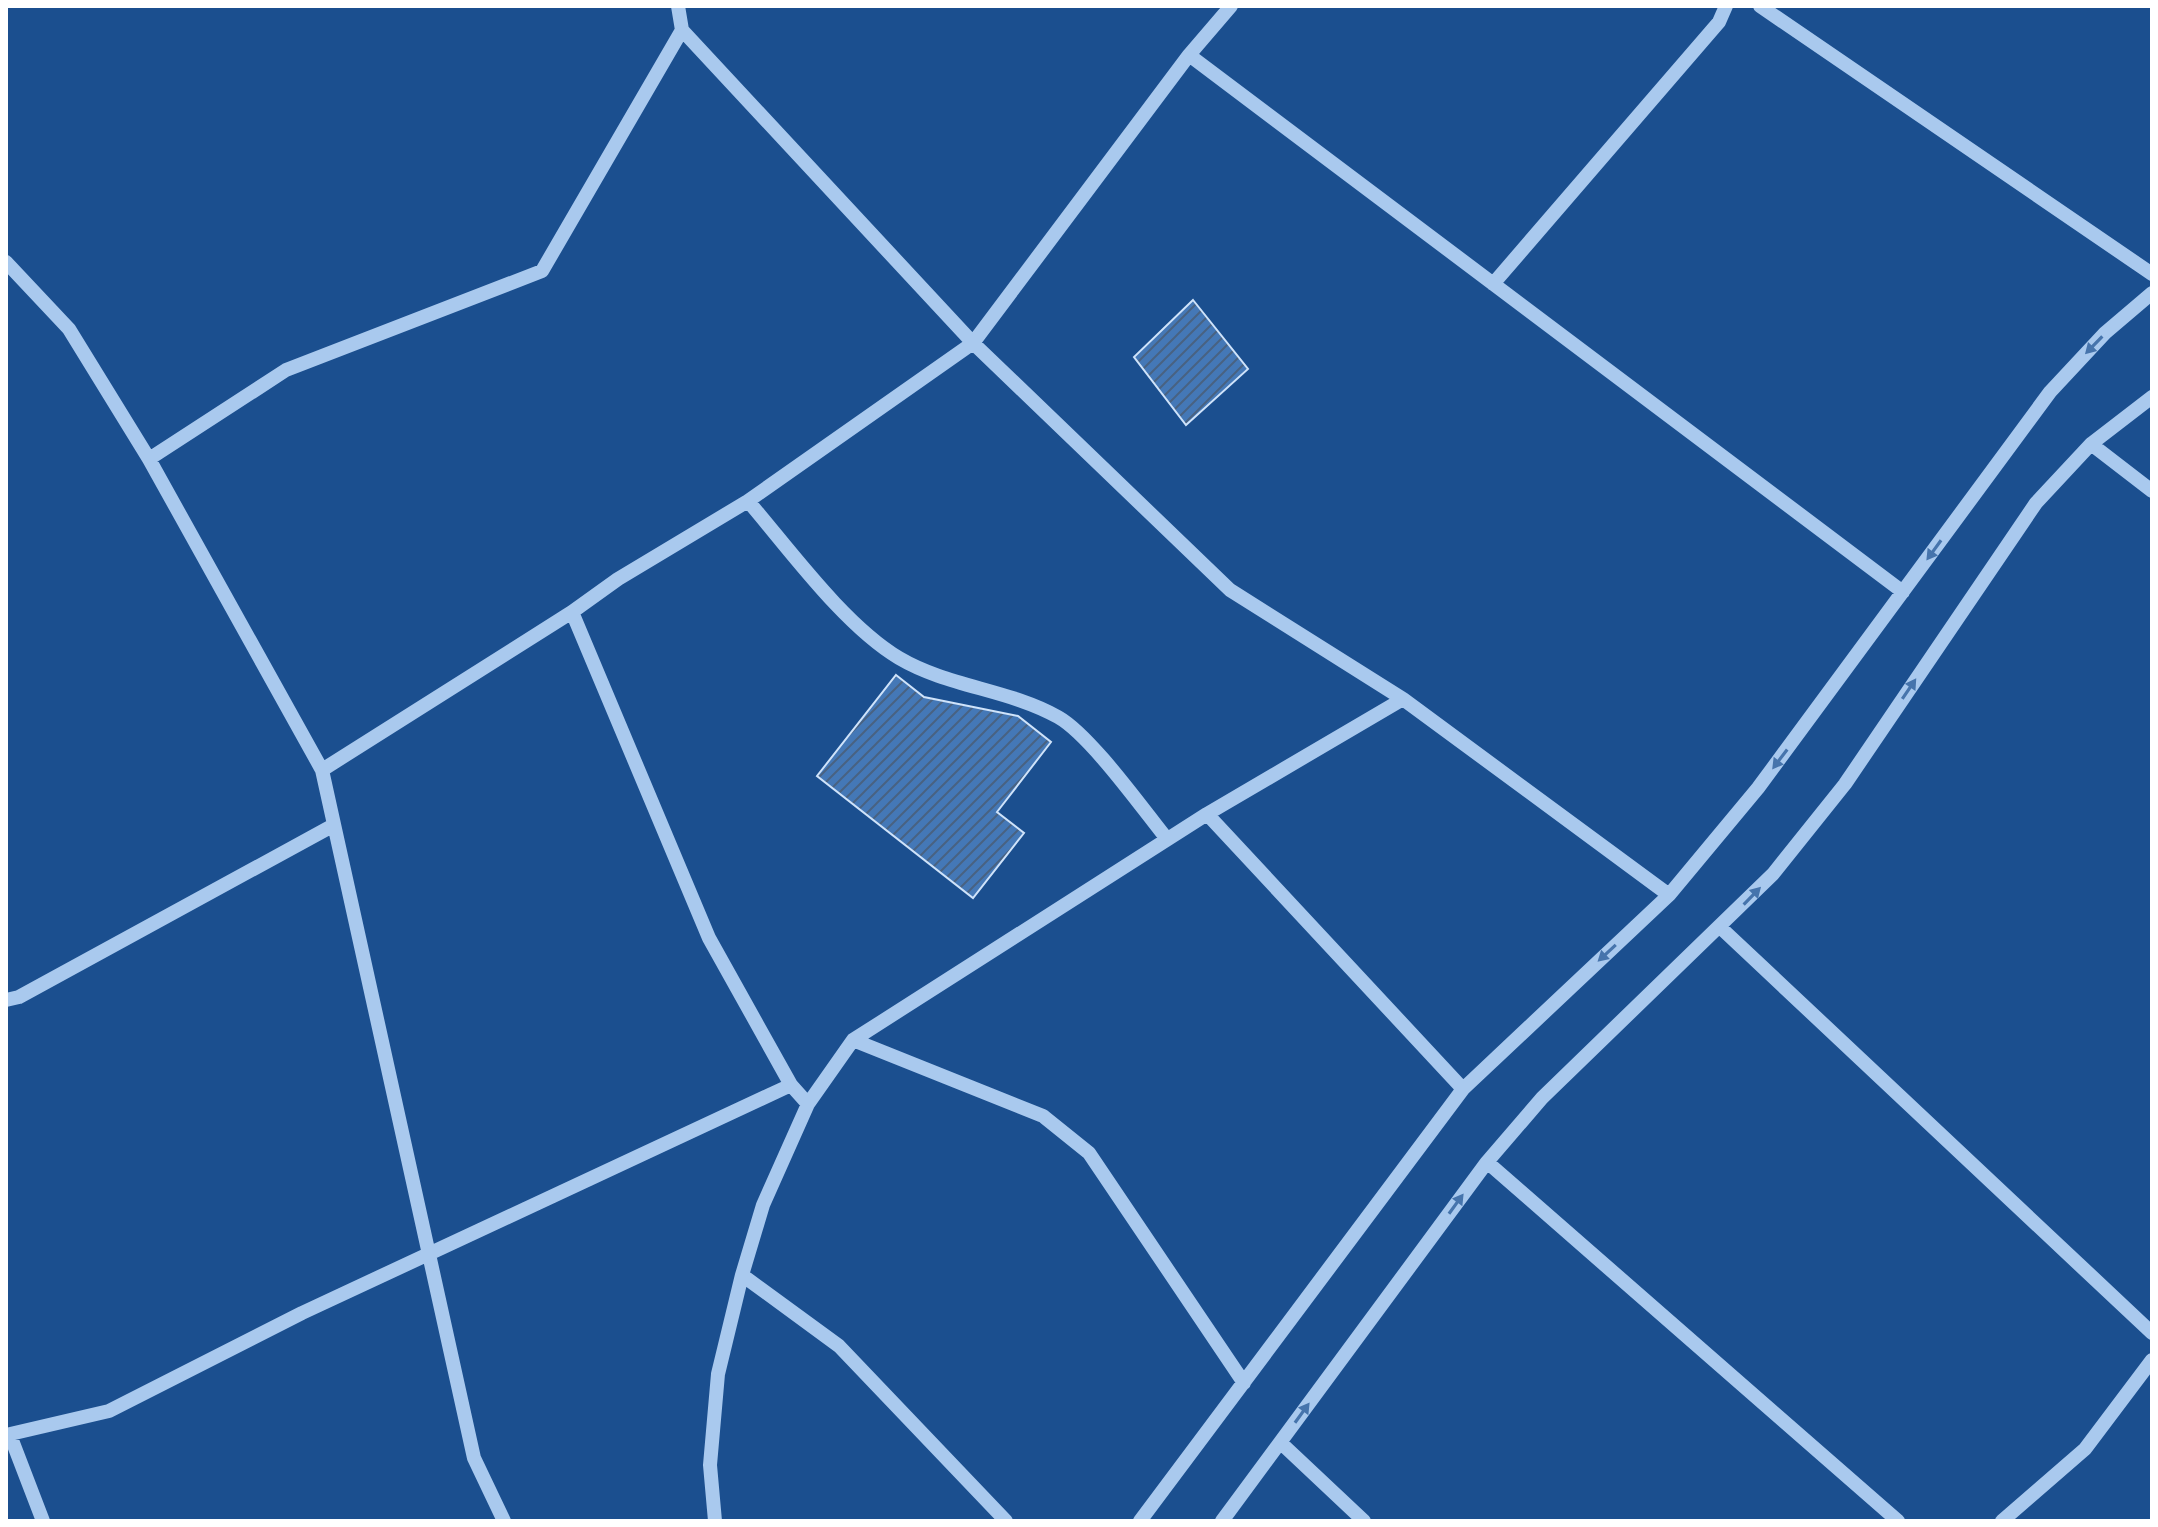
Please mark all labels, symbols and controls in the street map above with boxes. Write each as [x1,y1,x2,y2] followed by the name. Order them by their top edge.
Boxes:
[2085,335,2103,354] one-way arrow
[1927,539,1942,560] one-way arrow
[1902,679,1917,700] one-way arrow
[1772,749,1788,769] one-way arrow
[1742,887,1761,906] one-way arrow
[1598,943,1617,962] one-way arrow
[1448,1193,1464,1215] one-way arrow
[1294,1403,1309,1424] one-way arrow

